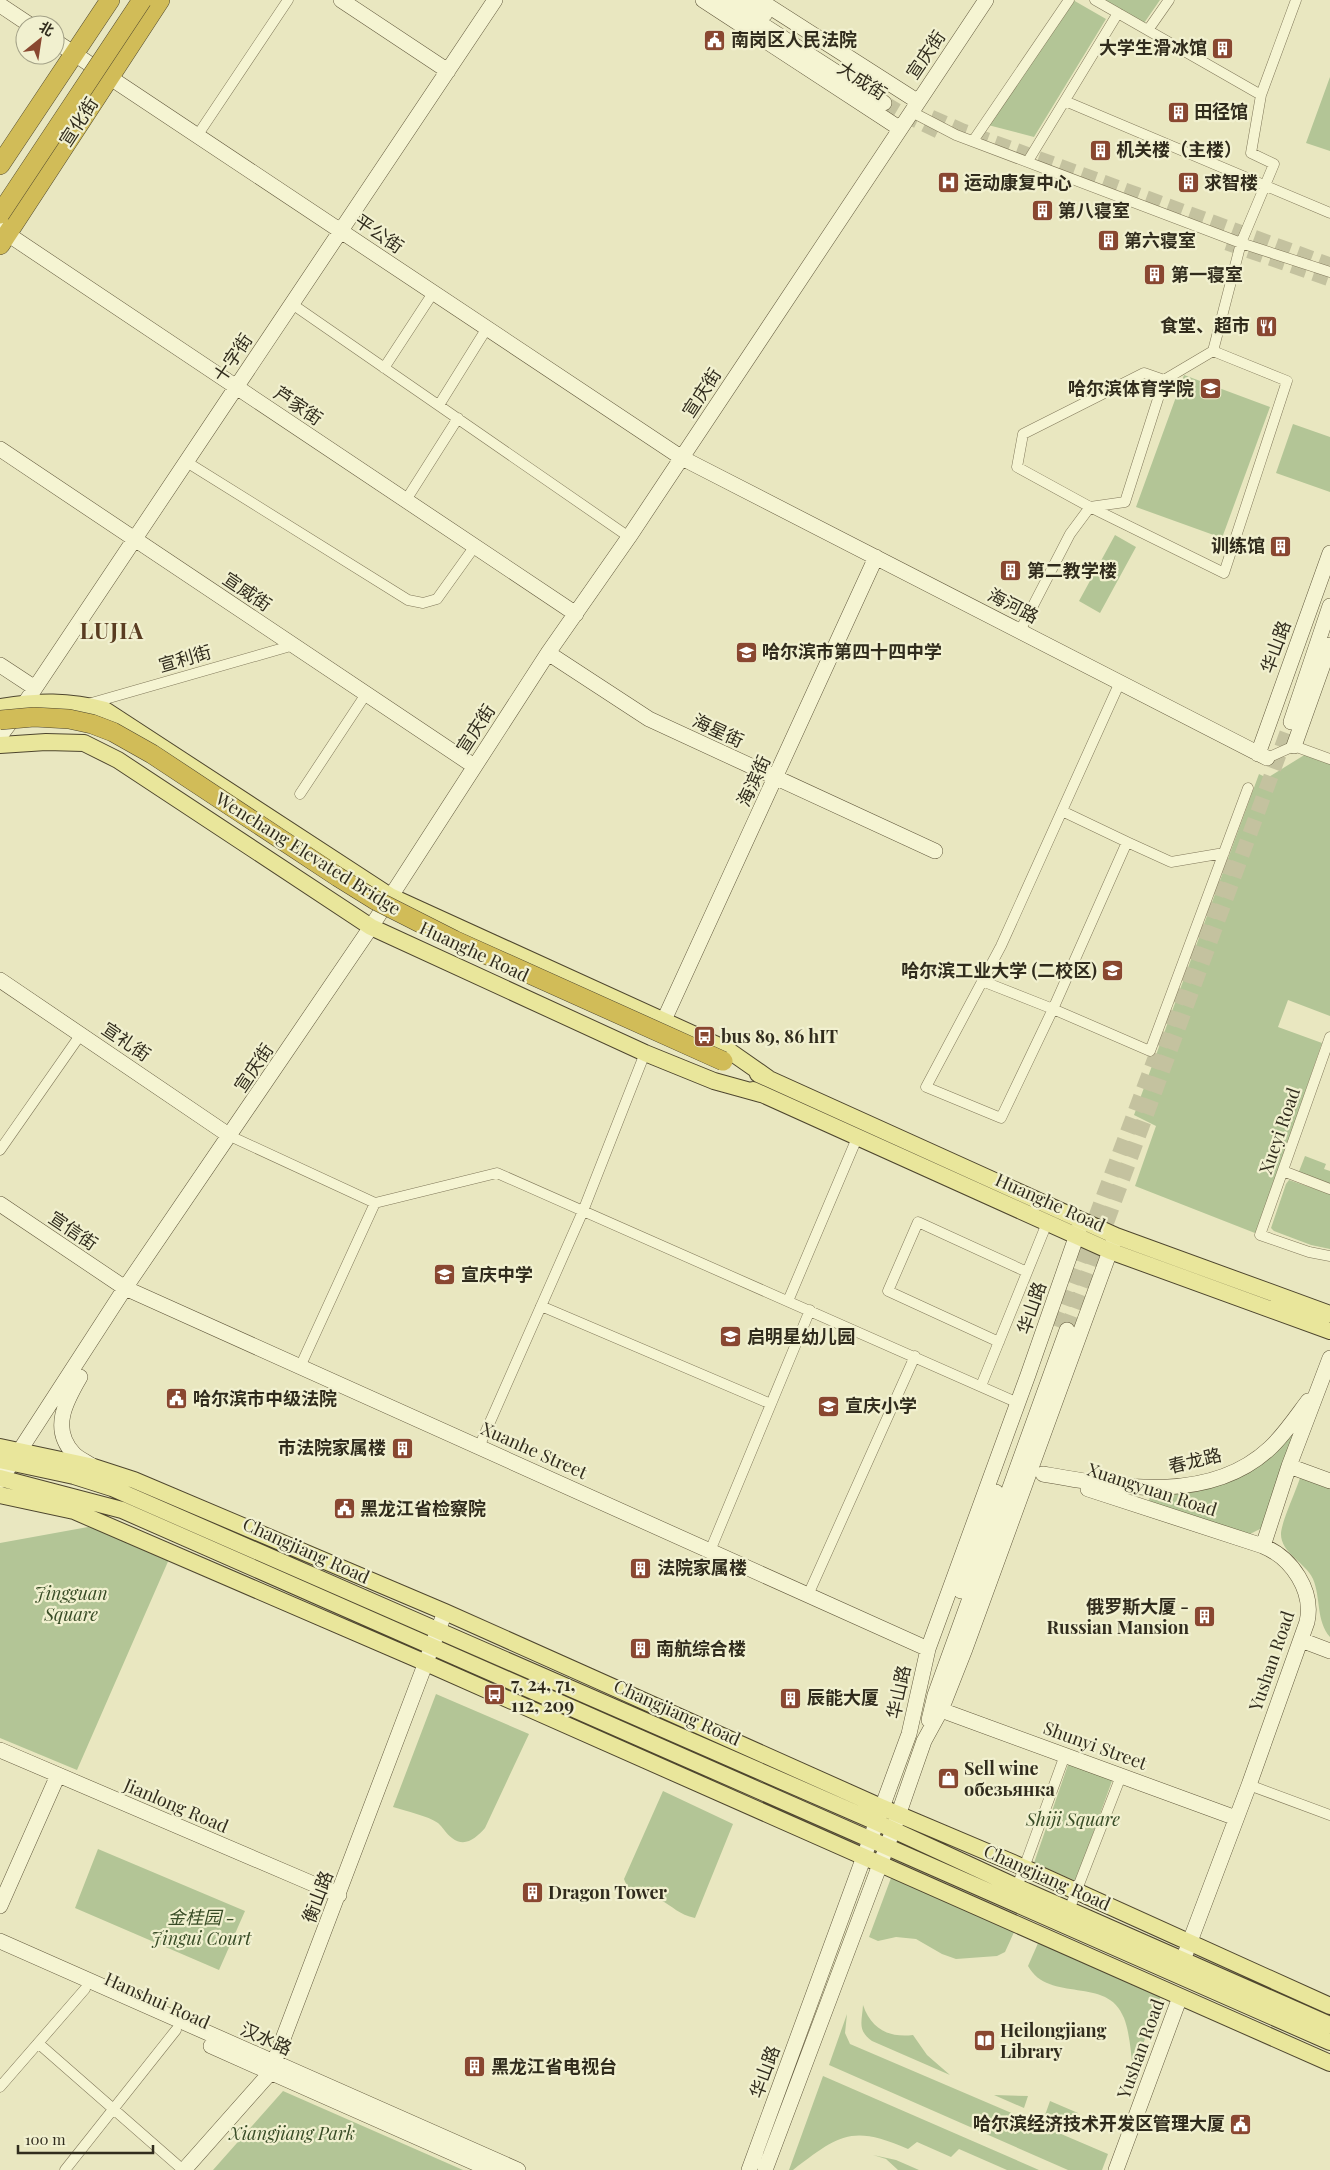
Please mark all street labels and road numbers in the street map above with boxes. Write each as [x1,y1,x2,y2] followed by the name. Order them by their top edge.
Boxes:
[900,25,950,84] street label: 宣庆街
[833,55,892,105] street label: 大成街
[53,92,103,151] street label: 宣化街
[350,208,409,258] street label: 平公街
[207,328,257,387] street label: 十字街
[676,363,726,422] street label: 宣庆街
[269,380,328,430] street label: 芦家街
[218,566,277,616] street label: 宣威街
[984,582,1043,628] street label: 海河路
[1255,617,1296,676] street label: 华山路
[155,639,214,677] street label: 宣利街
[450,699,500,758] street label: 宣庆街
[689,708,748,752] street label: 海星街
[731,751,775,810] street label: 海滨街
[211,786,406,920] street label: Wenchang Elevated Bridge
[416,915,533,987] street label: Huanghe Road
[97,1016,156,1066] street label: 宣礼街
[228,1038,278,1097] street label: 宣庆街
[1253,1084,1305,1177] street label: Xueyi Road
[992,1167,1110,1237] street label: Huanghe Road
[44,1205,103,1255] street label: 宣信街
[1011,1278,1051,1337] street label: 华山路
[478,1416,592,1484] street label: Xuanhe Street
[1166,1442,1224,1478] street label: 春龙路
[1084,1457,1221,1521] street label: Xuangyuan Road
[239,1511,374,1589] street label: Changjiang Road
[1242,1607,1300,1715] street label: Yushan Road
[881,1663,915,1721] street label: 华山路
[610,1673,745,1751] street label: Changjiang Road
[1040,1715,1151,1775] street label: Shunyi Street
[120,1772,233,1838] street label: Jianlong Road
[980,1838,1115,1916] street label: Changjiang Road
[296,1867,338,1926] street label: 衡山路
[101,1966,214,2034] street label: Hanshui Road
[1111,1995,1169,2103] street label: Yushan Road
[237,2016,296,2060] street label: 汉水路
[744,2042,785,2101] street label: 华山路

